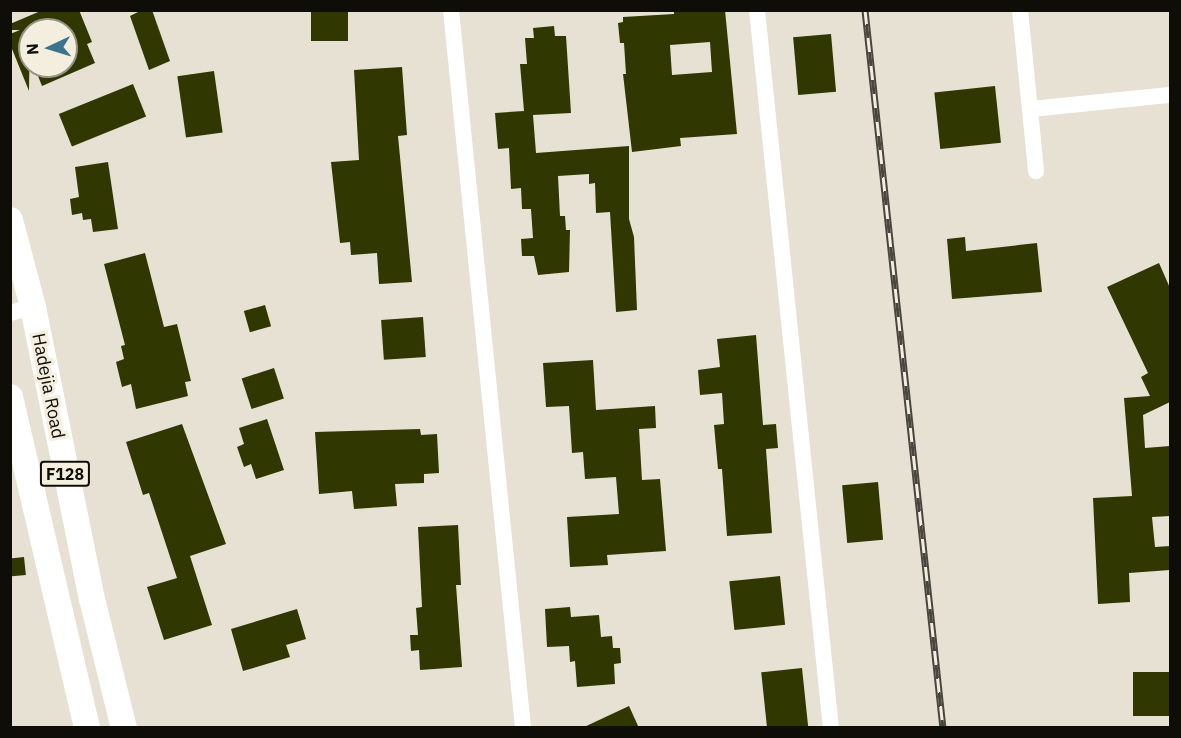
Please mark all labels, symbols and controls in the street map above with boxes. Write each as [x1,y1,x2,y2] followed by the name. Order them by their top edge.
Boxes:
[18,18,78,78] north arrow
[22,43,42,56] text: N
[27,331,69,441] street label: Hadejia Road
[40,461,90,487] road number: F128

